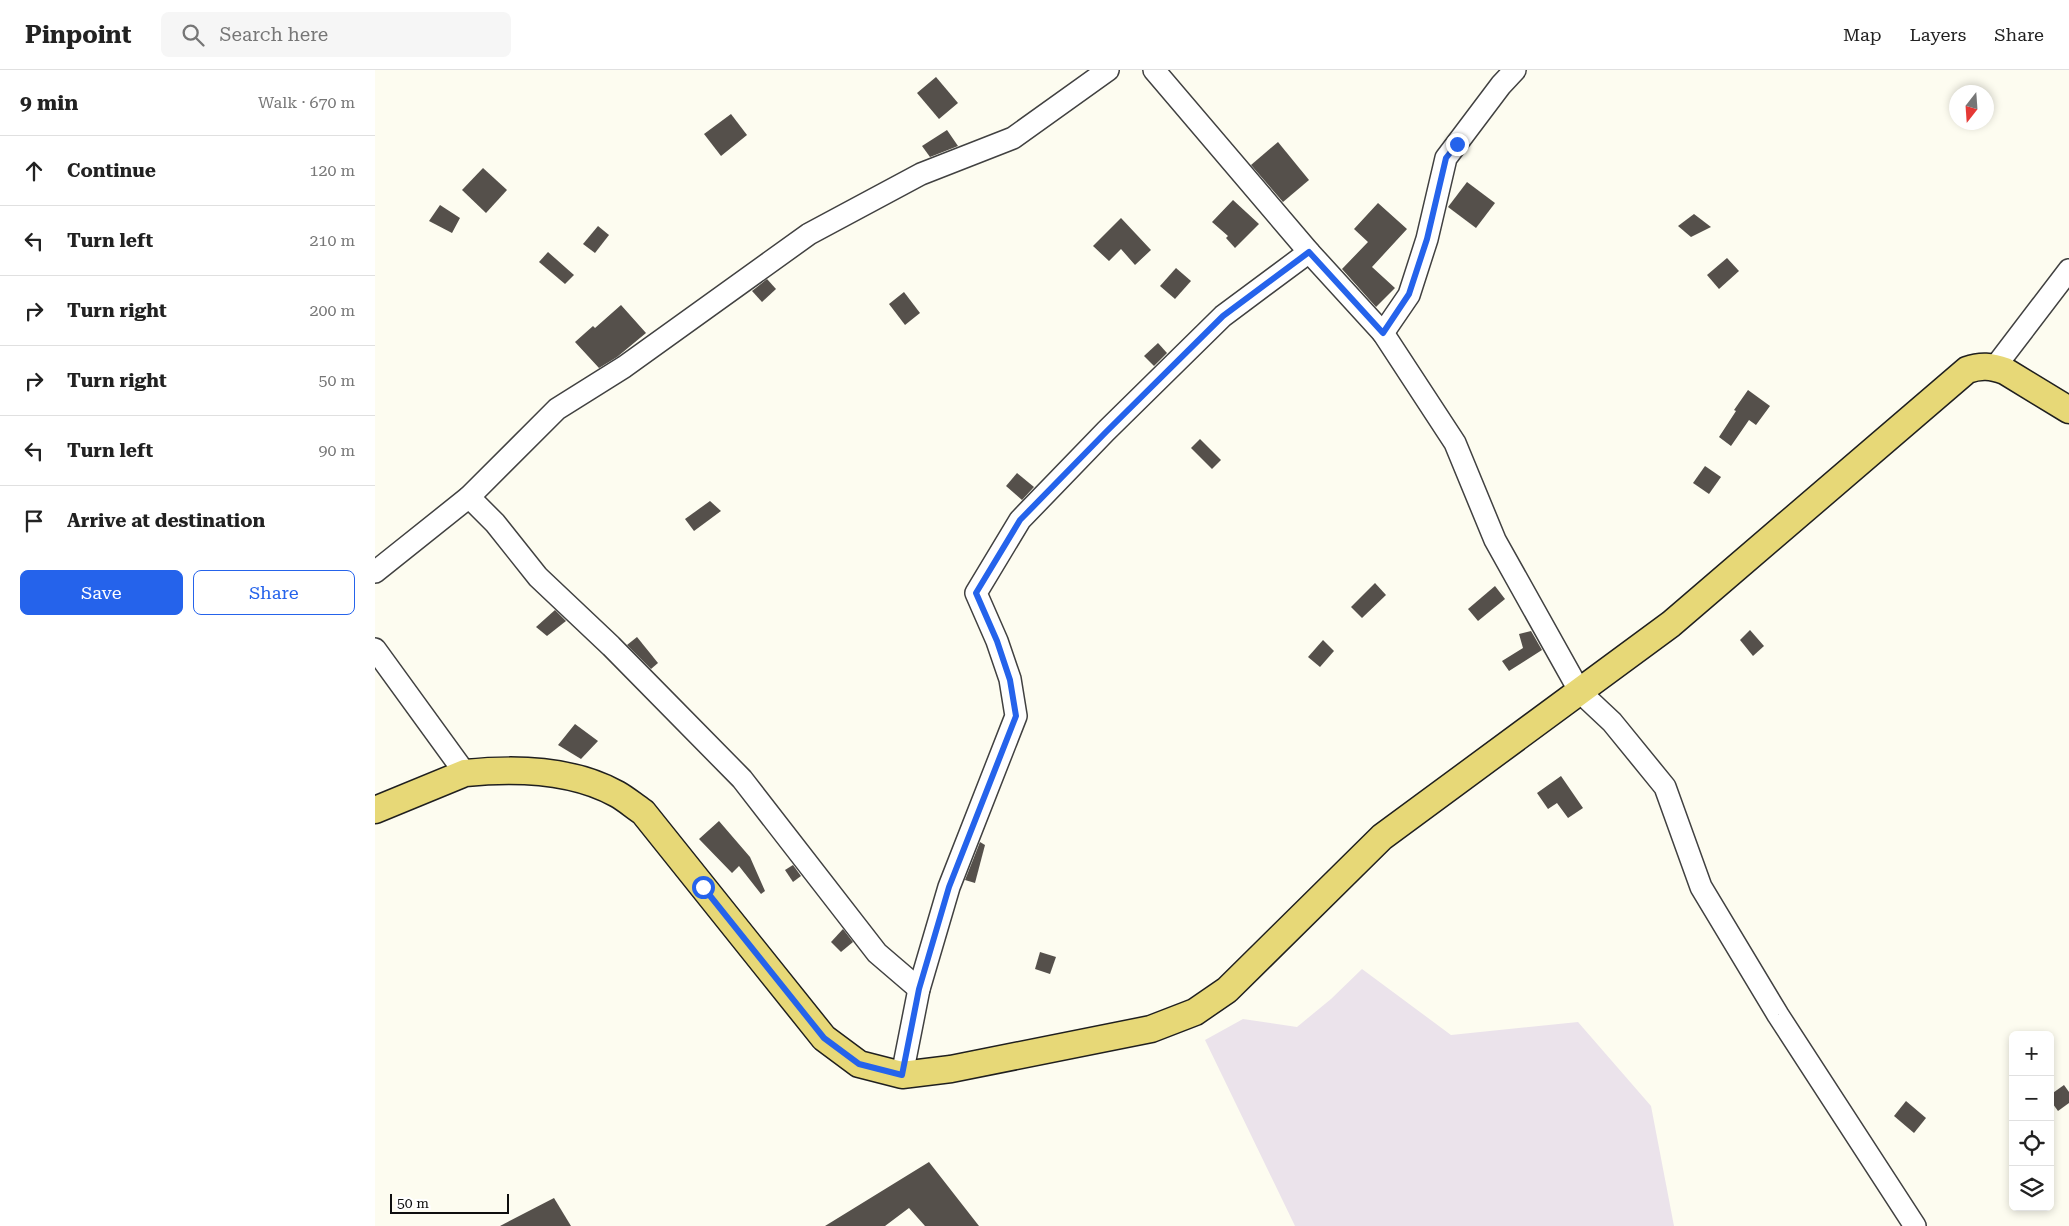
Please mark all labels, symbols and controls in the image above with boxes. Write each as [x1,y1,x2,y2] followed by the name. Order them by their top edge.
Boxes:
[161,12,511,57] search box
[25,21,131,49] text: Pinpoint
[179,21,207,49] icon: search
[219,23,328,46] text: Search here
[1843,24,1882,45] text: Map
[1910,24,1966,45] text: Layers
[1994,24,2044,45] text: Share
[1949,85,1994,130] north arrow
[20,91,78,115] text: 9 min
[258,93,355,112] text: Walk · 670 m
[1446,133,1469,156] route end
[20,157,48,185] icon: ahead
[67,159,156,182] text: Continue
[309,161,355,180] text: 120 m
[20,227,48,255] icon: left
[67,229,153,252] text: Turn left
[309,231,355,250] text: 210 m
[20,297,48,325] icon: right
[67,299,167,322] text: Turn right
[309,301,355,320] text: 200 m
[20,367,48,395] icon: right
[67,369,167,392] text: Turn right
[318,371,355,390] text: 50 m
[20,437,48,465] icon: left
[67,439,153,462] text: Turn left
[318,441,355,460] text: 90 m
[20,507,48,535] icon: arrive
[67,509,265,532] text: Arrive at destination
[20,570,183,615] button: Save
[193,570,355,615] button: Share
[692,876,715,899] route start
[2009,1031,2054,1211] map controls
[2009,1031,2054,1076] button: +
[2009,1076,2054,1121] button: −
[2009,1121,2054,1166] button: locate
[2009,1166,2054,1211] button: layers
[390,1191,509,1214] scale bar
[397,1195,429,1211] text: 50 m

